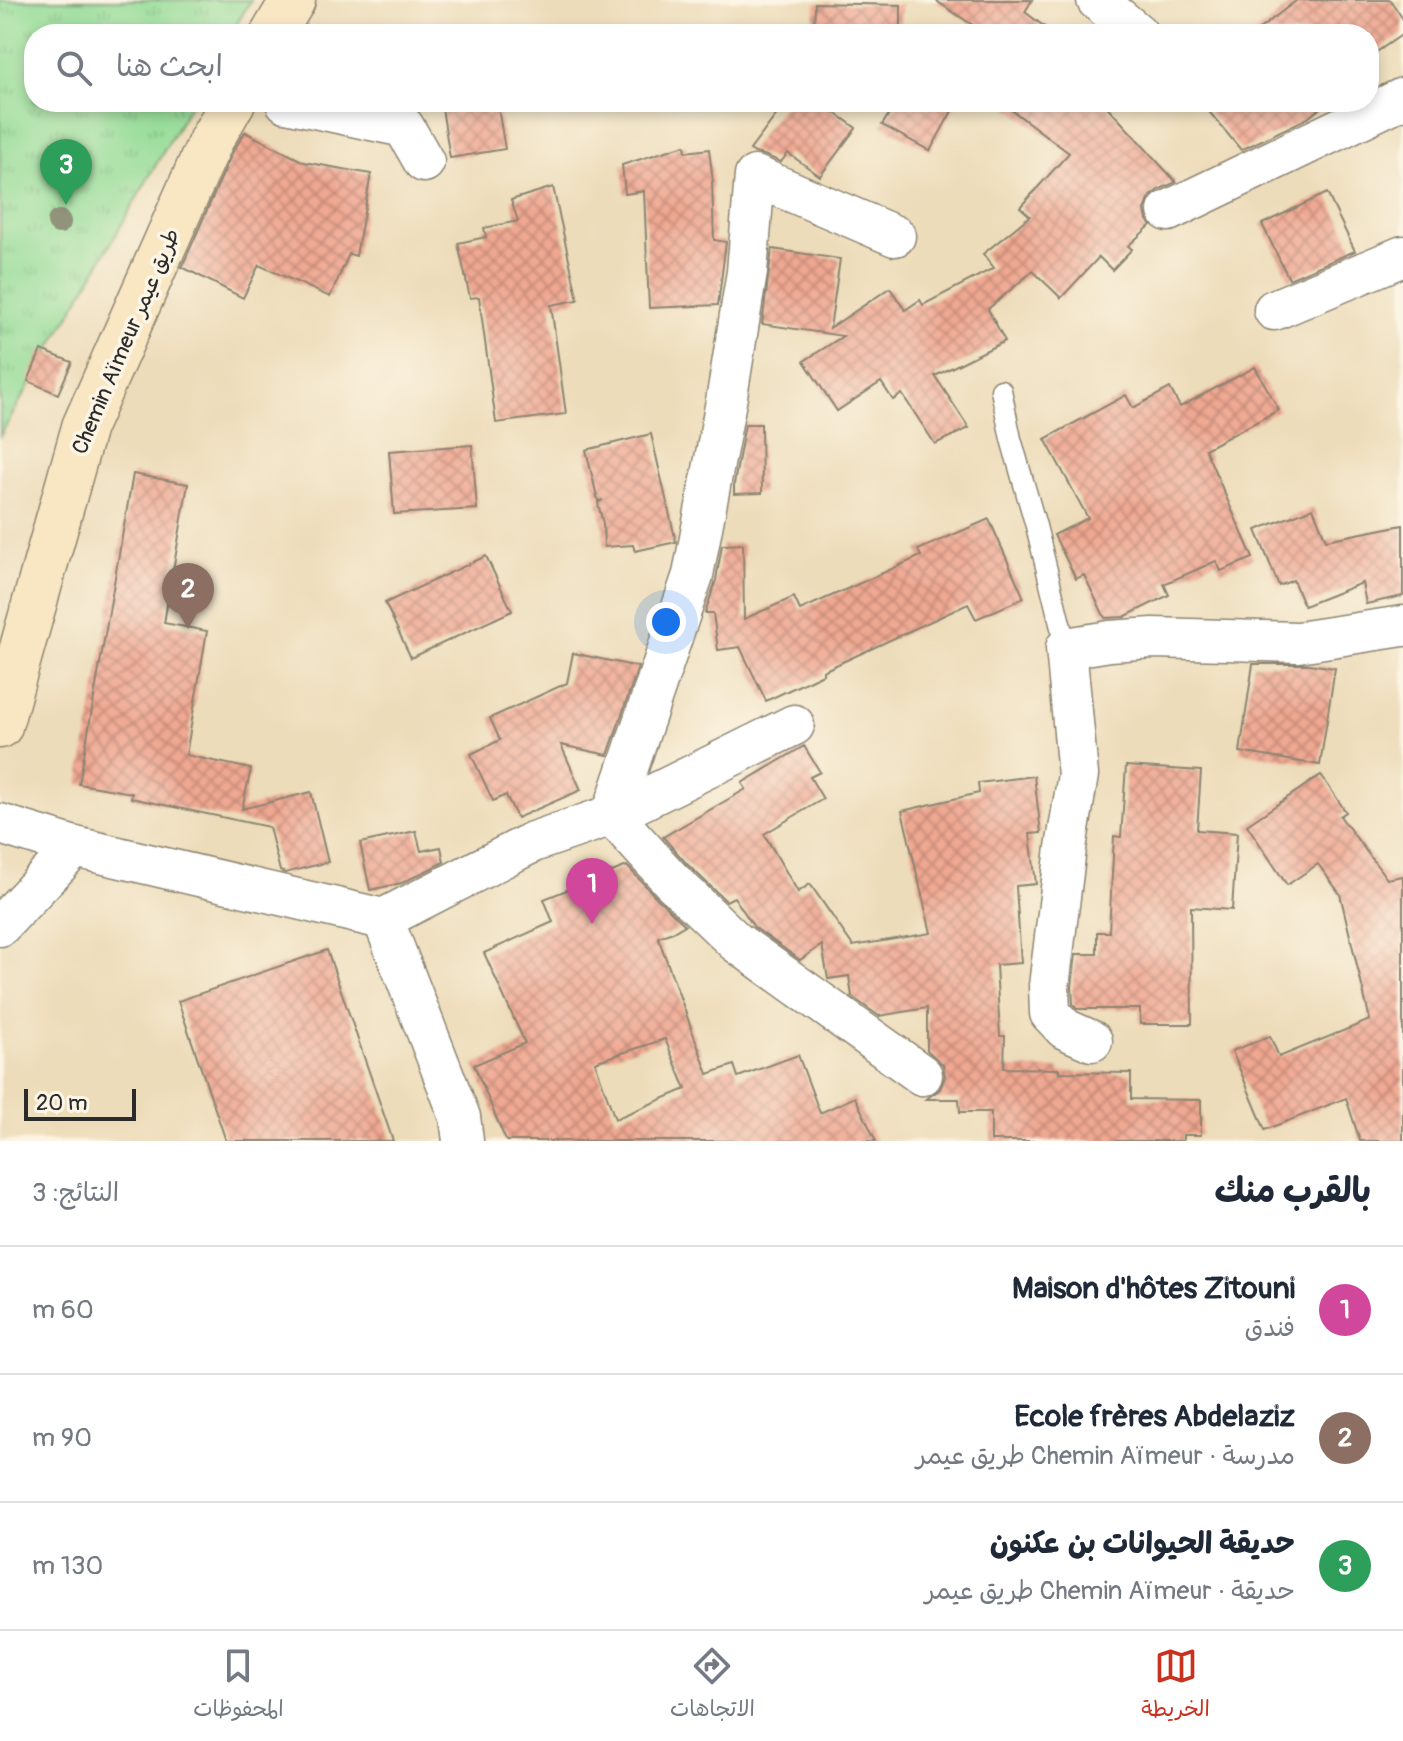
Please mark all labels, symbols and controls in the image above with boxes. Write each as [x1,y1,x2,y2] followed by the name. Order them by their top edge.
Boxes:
[24,24,1379,112] search box
[52,46,96,90] icon: search
[116,48,223,85] text: ابحث هنا
[40,139,92,205] pin: 3
[66,224,186,459] street label: Chemin Aïmeur طريق عيمر
[162,563,214,629] pin: 2
[646,602,686,642] your location
[566,858,618,924] pin: 1
[24,1085,136,1121] scale bar
[36,1089,88,1117] text: 20 m
[1215,1170,1371,1213] text: بالقرب منك
[32,1177,119,1209] text: النتائج: 3
[1012,1270,1295,1307] text: Maison d'hôtes Zitouni
[32,1294,94,1326] text: 60 m
[1340,1294,1350,1326] text: 1
[1244,1312,1295,1344] text: فندق
[1014,1398,1295,1435] text: Ecole frères Abdelaziz
[32,1422,92,1454] text: 90 m
[1338,1422,1352,1454] text: 2
[916,1440,1295,1472] text: مدرسة · Chemin Aïmeur طريق عيمر
[990,1525,1295,1562] text: حديقة الحيوانات بن عكنون
[32,1550,103,1582] text: 130 m
[1338,1550,1352,1582] text: 3
[925,1575,1295,1607] text: حديقة · Chemin Aïmeur طريق عيمر
[193,1644,284,1728] tab: المحفوظات
[670,1644,755,1728] tab: الاتجاهات
[1141,1644,1210,1728] tab: الخريطة

